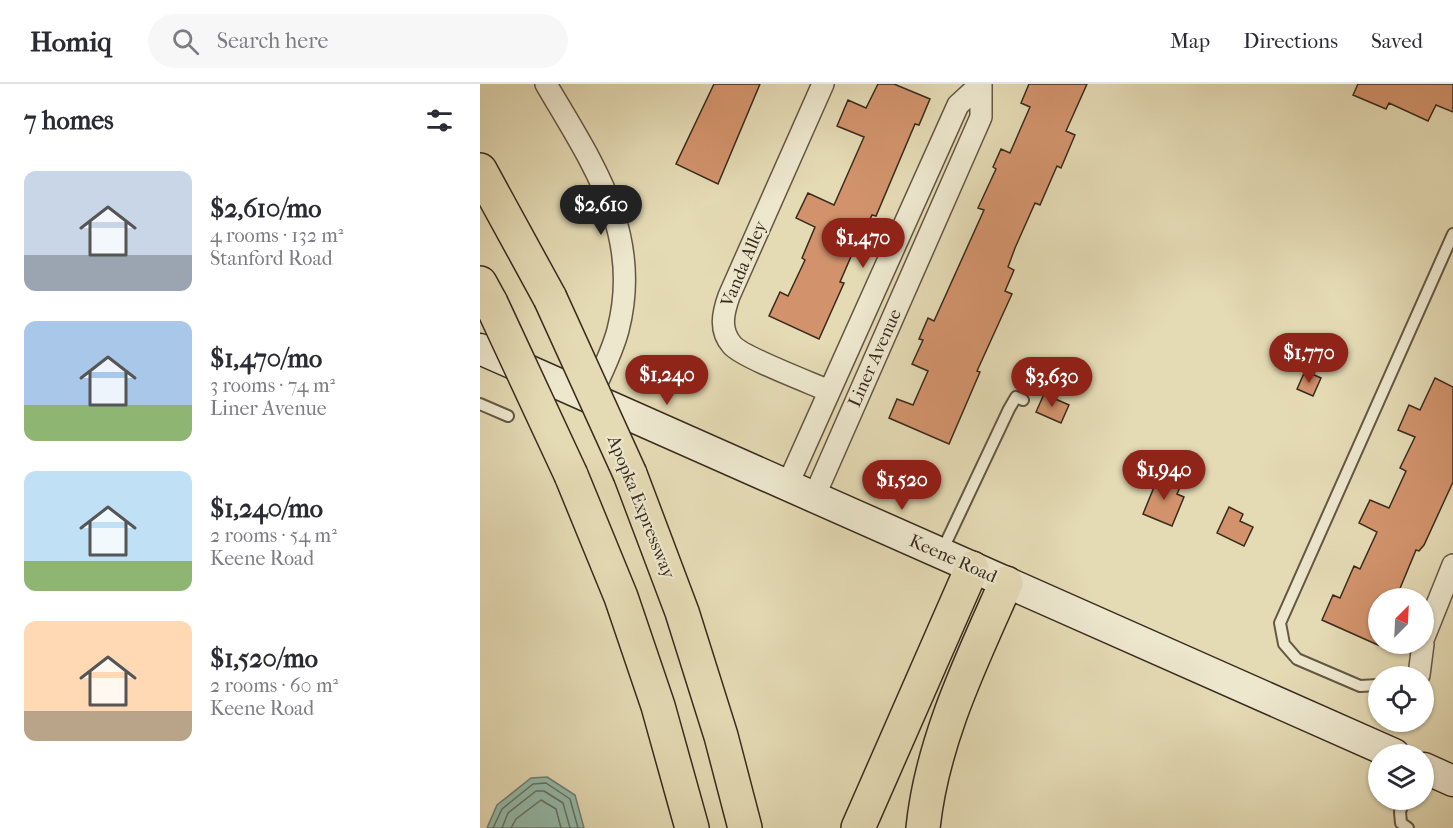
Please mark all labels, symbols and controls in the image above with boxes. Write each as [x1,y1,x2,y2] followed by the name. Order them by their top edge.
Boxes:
[148,14,568,68] search box
[30,25,112,58] text: Homiq
[169,25,202,58] icon: search
[217,28,328,54] text: Search here
[1170,29,1210,53] text: Map
[1243,29,1338,53] text: Directions
[1371,29,1423,53] text: Saved
[423,104,456,137] icon: filters
[24,105,114,136] text: 7 homes
[552,185,650,236] pin: $2,610
[210,193,321,224] text: $2,610/mo
[574,193,628,216] text: $2,610
[72,195,144,267] icon: home
[716,217,772,311] street label: Vanda Alley
[814,218,912,269] pin: $1,470
[210,224,343,247] text: 4 rooms · 132 m²
[836,226,890,249] text: $1,470
[210,247,333,270] text: Stanford Road
[844,306,906,410] street label: Liner Avenue
[1260,333,1358,384] pin: $1,770
[1283,341,1335,364] text: $1,770
[210,343,322,374] text: $1,470/mo
[72,345,144,417] icon: home
[618,355,716,406] pin: $1,240
[1003,357,1101,408] pin: $3,630
[639,363,695,386] text: $1,240
[1025,365,1079,388] text: $3,630
[210,374,335,397] text: 3 rooms · 74 m²
[210,397,327,420] text: Liner Avenue
[602,432,680,583] street label: Apopka Expressway
[1115,450,1213,501] pin: $1,940
[1136,458,1192,481] text: $1,940
[853,460,951,511] pin: $1,520
[876,468,928,491] text: $1,520
[210,493,323,524] text: $1,240/mo
[72,495,144,567] icon: home
[210,524,337,547] text: 2 rooms · 54 m²
[906,530,1000,588] street label: Keene Road
[210,547,314,570] text: Keene Road
[1368,588,1434,654] north arrow
[1368,588,1434,810] map controls
[210,643,318,674] text: $1,520/mo
[72,645,144,717] icon: home
[1368,666,1434,732] button: locate
[210,674,338,697] text: 2 rooms · 60 m²
[210,697,314,720] text: Keene Road
[1368,744,1434,810] button: layers

